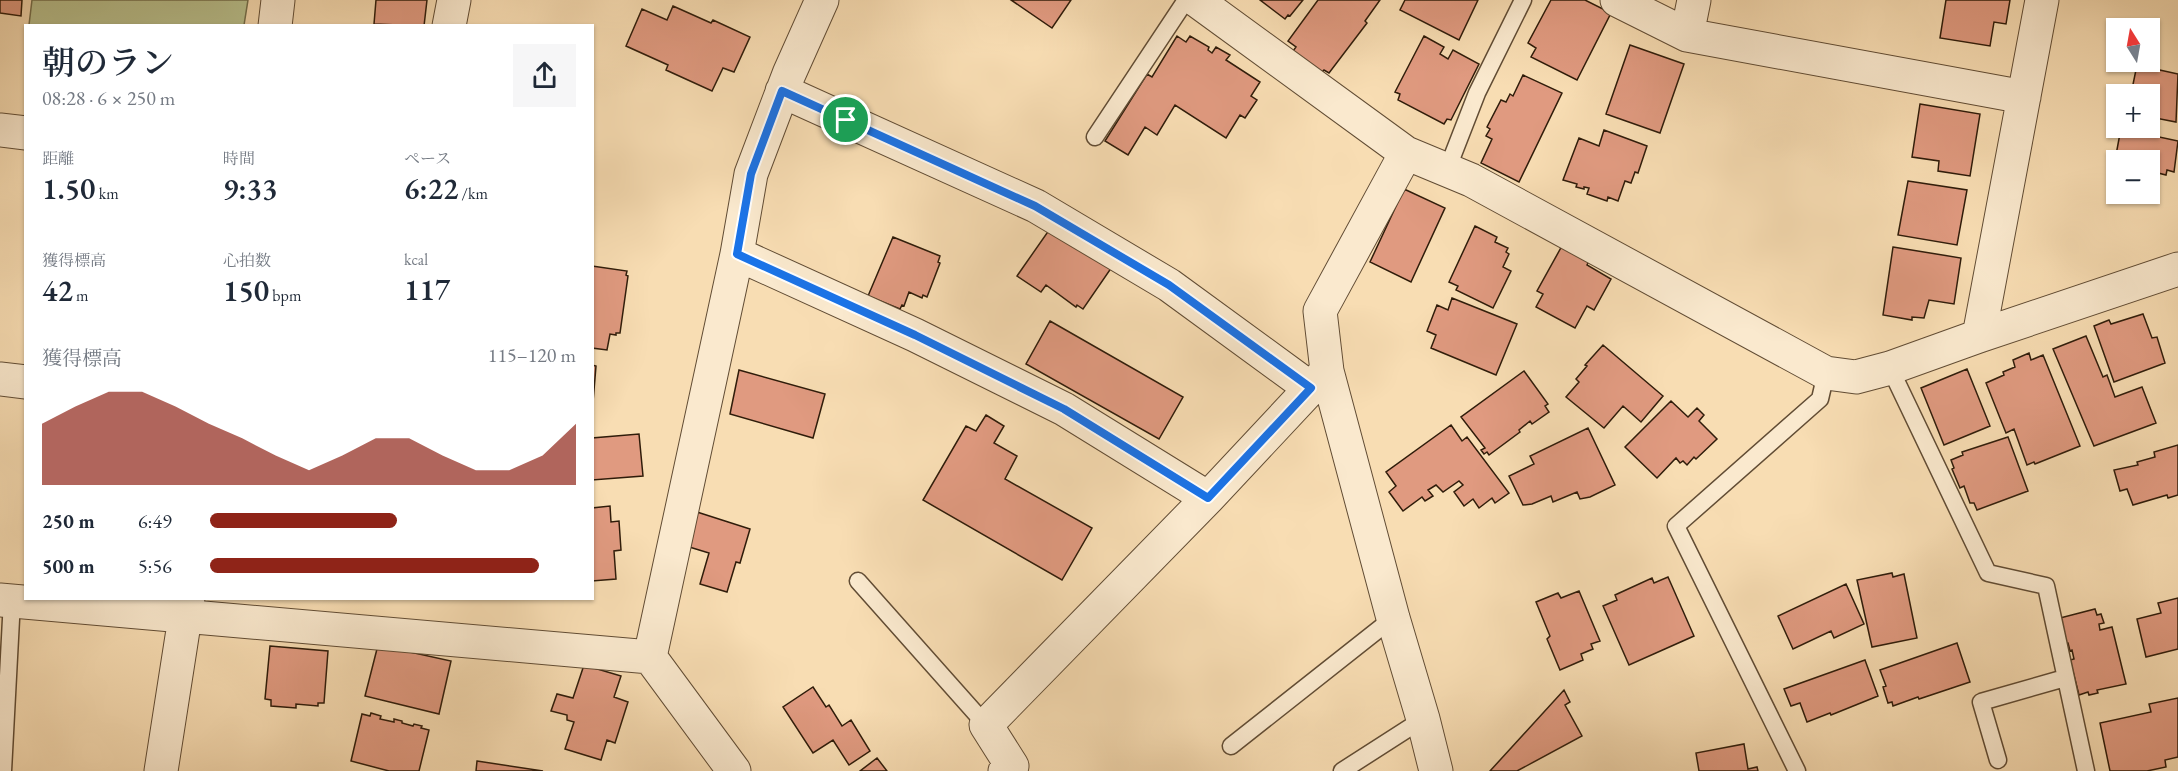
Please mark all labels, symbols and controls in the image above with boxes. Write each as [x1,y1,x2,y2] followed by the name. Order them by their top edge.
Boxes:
[2106,18,2160,72] north arrow
[2106,18,2160,204] map controls
[42,41,174,84] text: 朝のラン
[513,44,576,107] button: share
[2106,84,2160,138] button: +
[42,85,175,111] text: 08:28 · 6 × 250 m
[820,94,871,145] pin
[829,103,862,136] icon: arrive
[42,148,74,169] text: 距離
[223,148,255,169] text: 時間
[404,148,451,169] text: ペース
[2106,150,2160,204] button: −
[42,169,95,208] text: 1.50
[223,169,277,208] text: 9:33
[404,169,458,208] text: 6:22
[95,183,119,204] text: km
[458,183,488,204] text: /km
[404,249,428,270] text: kcal
[42,250,106,271] text: 獲得標高
[223,250,271,271] text: 心拍数
[404,270,450,309] text: 117
[42,271,73,310] text: 42
[223,271,269,310] text: 150
[73,285,88,306] text: m
[269,285,301,306] text: bpm
[488,342,576,368] text: 115–120 m
[42,345,122,371] text: 獲得標高
[42,508,95,534] text: 250 m
[138,508,172,534] text: 6:49
[42,553,95,579] text: 500 m
[138,553,172,579] text: 5:56

